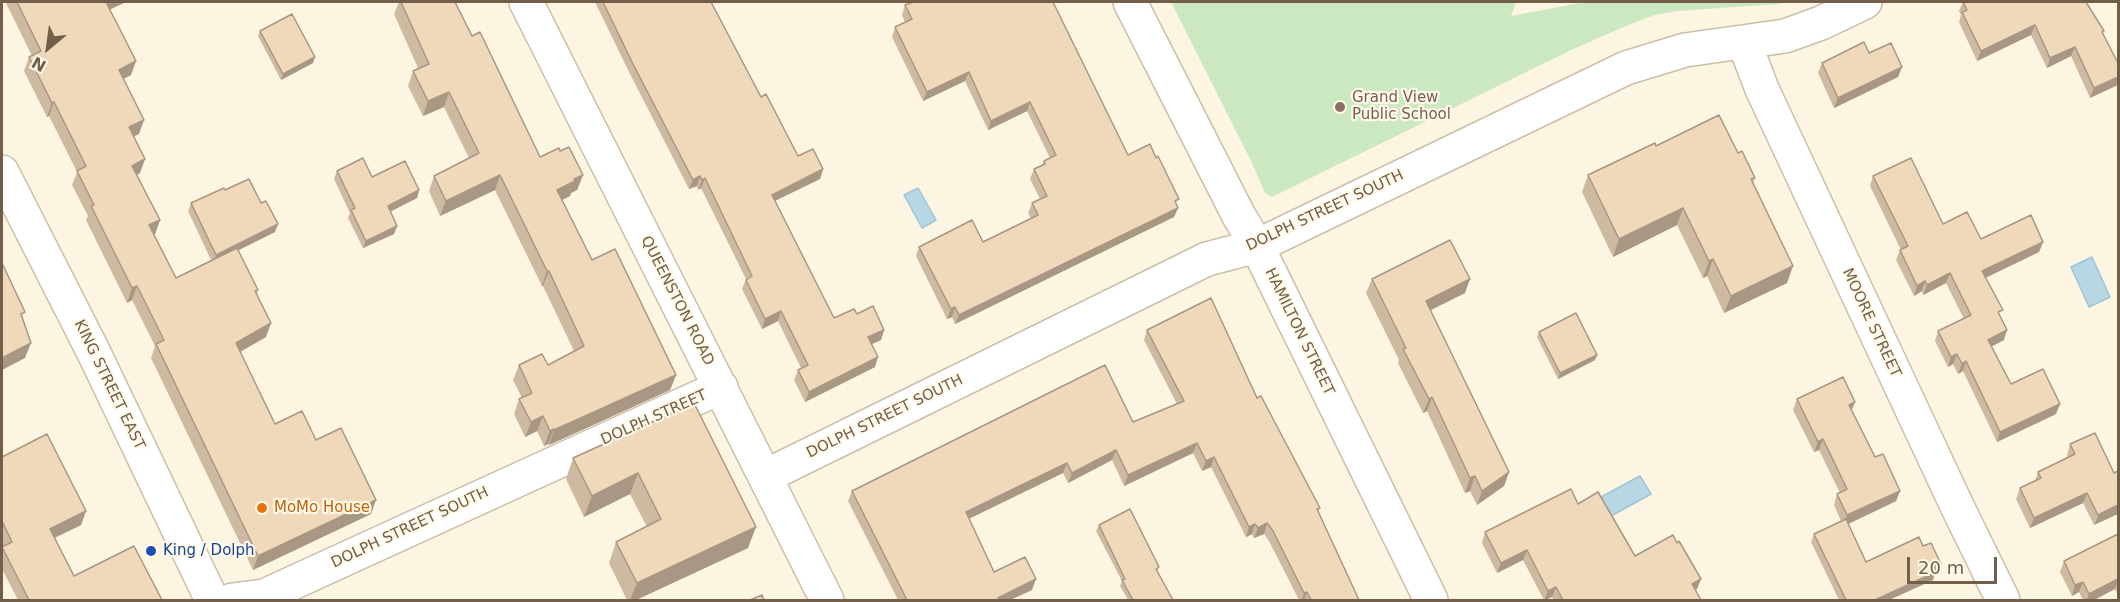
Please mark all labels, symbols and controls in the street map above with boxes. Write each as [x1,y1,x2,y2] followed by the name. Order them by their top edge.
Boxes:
[18,18,78,78] north arrow
[29,53,49,76] text: N
[1352,89,1451,124] place label: Grand View Public School
[1333,100,1347,114] marker: Grand View Public School
[1243,167,1407,255] street label: DOLPH STREET SOUTH
[636,233,718,369] street label: QUEENSTON ROAD
[1260,265,1338,399] street label: HAMILTON STREET
[1838,266,1904,380] street label: MOORE STREET
[70,317,148,453] street label: KING STREET EAST
[804,371,966,463] street label: DOLPH STREET SOUTH
[598,387,710,449] street label: DOLPH STREET
[328,484,492,572] street label: DOLPH STREET SOUTH
[274,499,370,517] place label: MoMo House
[255,501,269,515] marker: MoMo House
[163,542,255,560] place label: King / Dolph
[144,544,158,558] marker: King / Dolph
[1910,545,2000,583] scale bar
[1918,557,1964,578] text: 20 m

